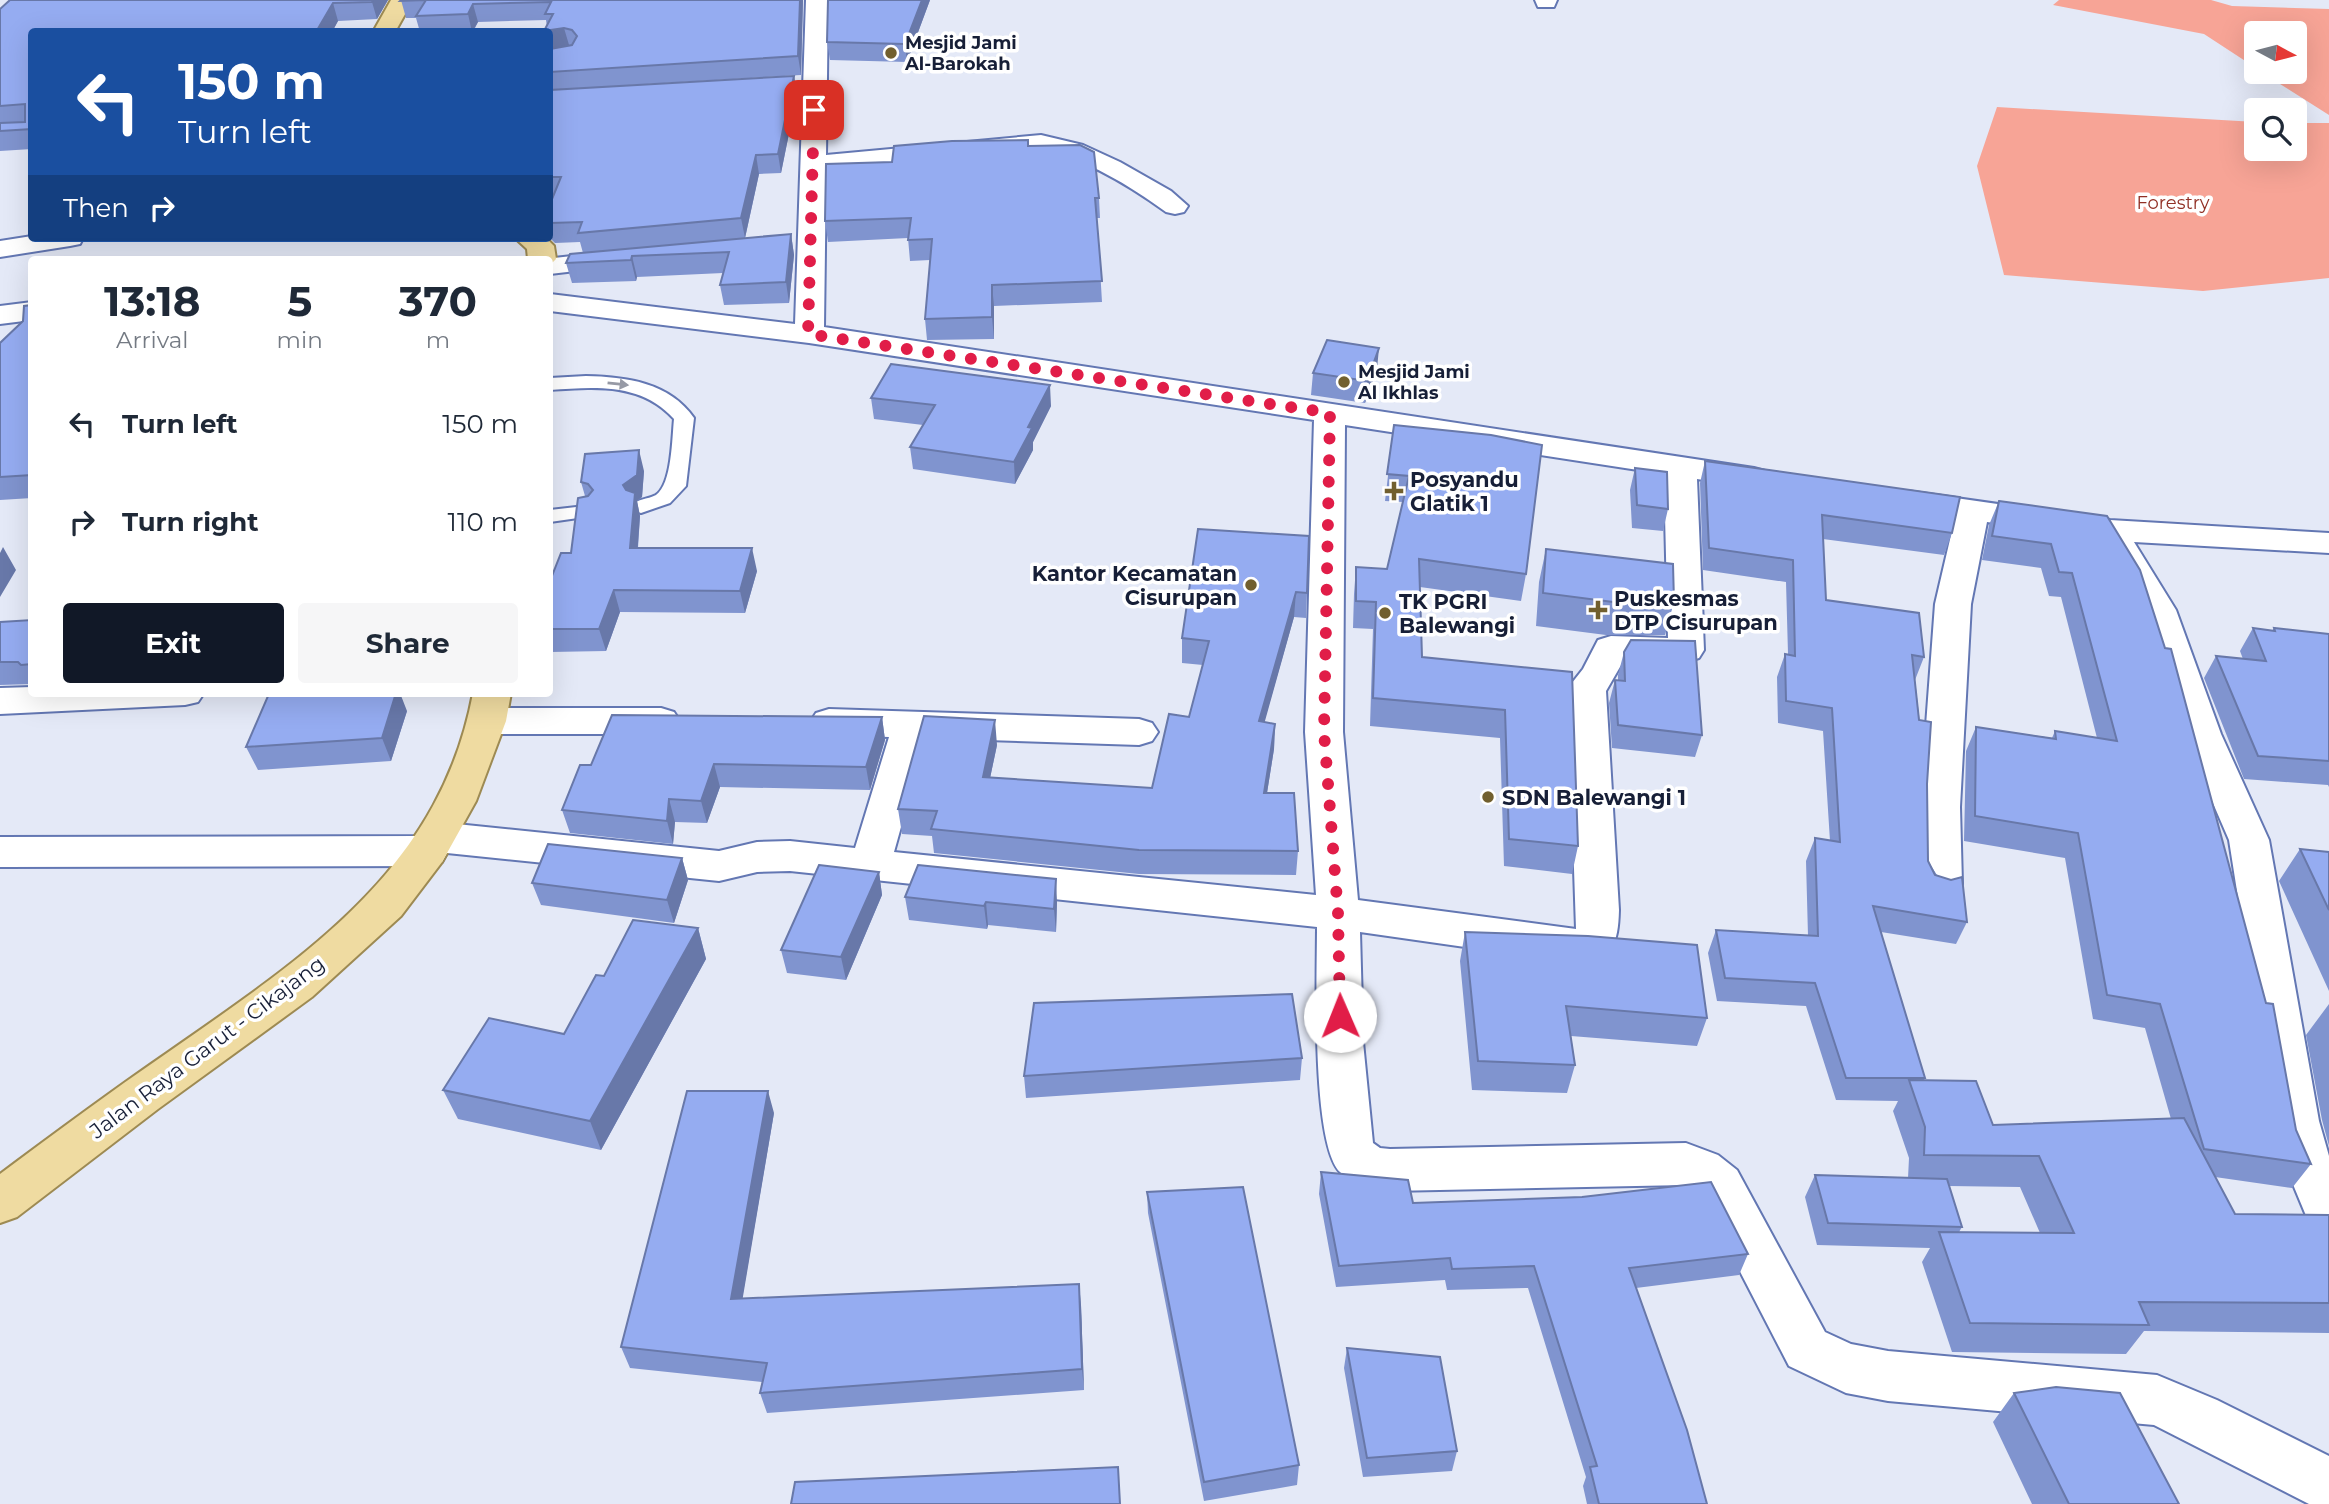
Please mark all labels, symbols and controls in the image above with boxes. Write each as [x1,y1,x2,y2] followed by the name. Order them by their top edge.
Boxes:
[2244,21,2306,84] north arrow
[2244,21,2307,161] map controls
[904,32,1017,75] place label: Mesjid Jami Al-Barokah
[883,45,899,61] marker: Mesjid Jami Al-Barokah
[178,52,325,111] text: 150 m
[63,56,154,147] icon: left
[784,80,844,140] pin
[795,91,833,129] icon: arrive
[2244,98,2307,161] button: search
[178,112,312,151] text: Turn left
[143,189,181,227] icon: right
[63,192,129,224] text: Then
[2136,192,2210,214] park label: Forestry
[104,275,201,327] text: 13:18
[287,275,312,327] text: 5
[399,275,477,327] text: 370
[116,326,189,354] text: Arrival
[277,326,323,354] text: min
[426,326,450,354] text: m
[1357,361,1470,404] place label: Mesjid Jami Al Ikhlas
[1336,374,1352,390] marker: Mesjid Jami Al Ikhlas
[607,379,629,390] one-way arrow
[63,405,101,443] icon: left
[122,408,238,440] text: Turn left
[442,408,518,440] text: 150 m
[1410,467,1519,516] place label: Posyandu Glatik 1
[1384,481,1404,501] marker: Posyandu Glatik 1
[63,503,101,541] icon: right
[122,506,258,538] text: Turn right
[448,506,518,538] text: 110 m
[1032,561,1237,610] place label: Kantor Kecamatan Cisurupan
[1243,577,1259,593] marker: Kantor Kecamatan Cisurupan
[1614,586,1778,635] place label: Puskesmas DTP Cisurupan
[1399,589,1515,638] place label: TK PGRI Balewangi
[1588,600,1608,620] marker: Puskesmas DTP Cisurupan
[63,603,284,683] button: Exit
[298,603,518,683] button: Share
[1377,605,1393,621] marker: TK PGRI Balewangi
[1502,785,1686,810] place label: SDN Balewangi 1
[1480,789,1496,805] marker: SDN Balewangi 1
[84,951,329,1144] street label: Jalan Raya Garut - Cikajang
[1303,979,1377,1053] position arrow

